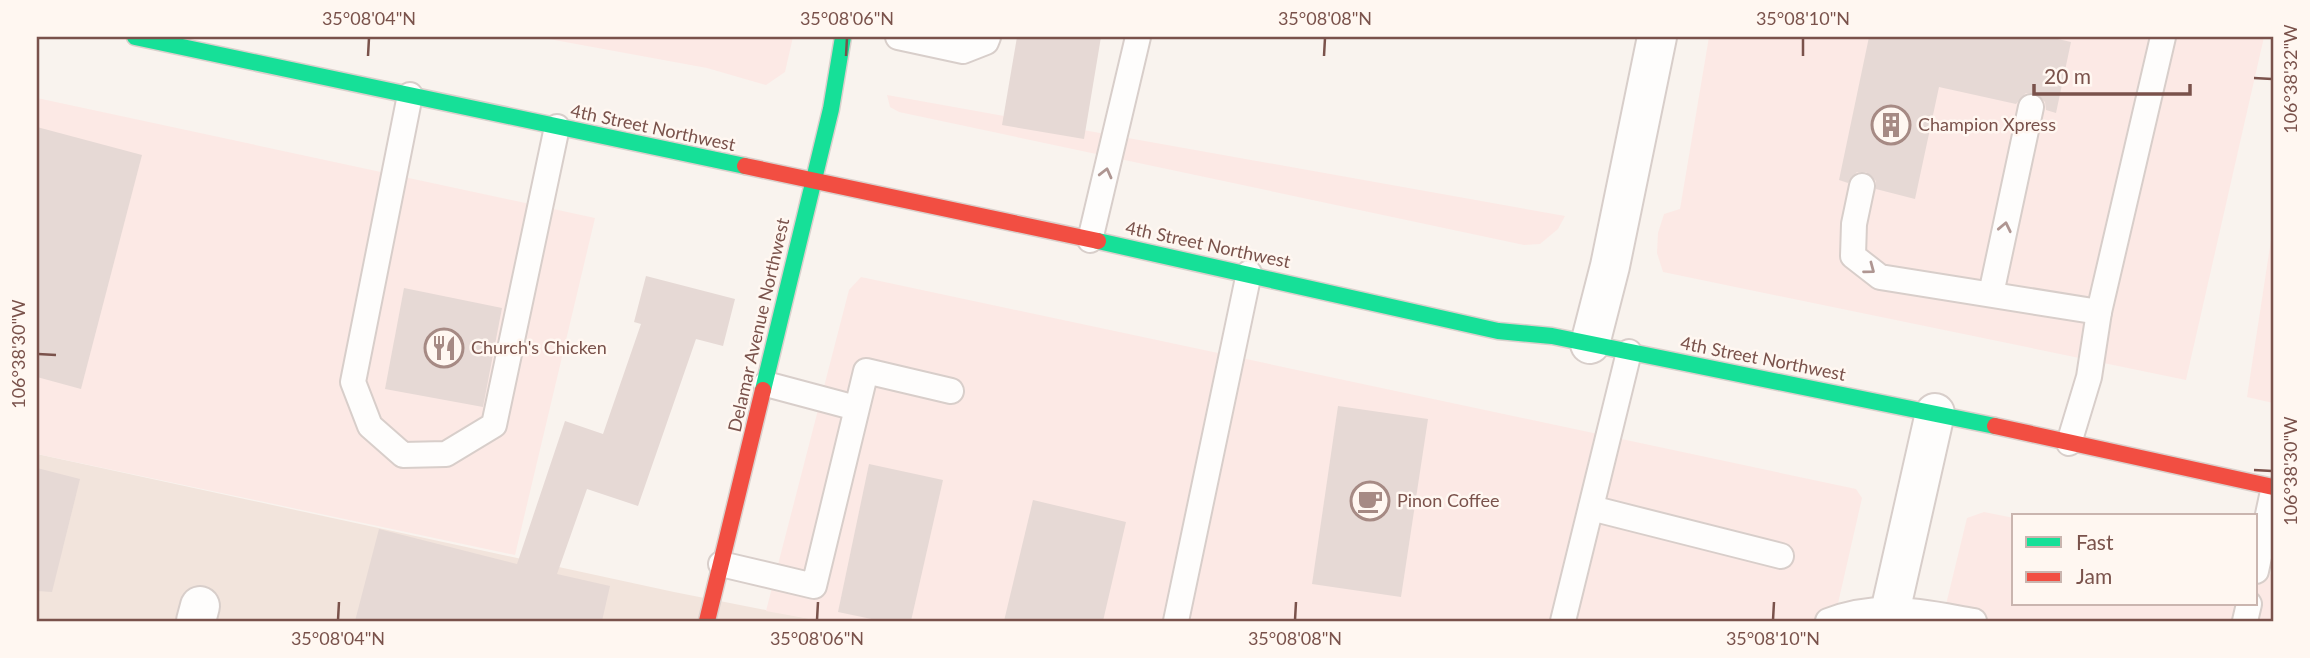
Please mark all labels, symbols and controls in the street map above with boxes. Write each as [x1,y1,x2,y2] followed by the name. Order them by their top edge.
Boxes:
[322,7,416,29] text: 35°08'04"N
[800,7,894,29] text: 35°08'06"N
[1278,7,1372,29] text: 35°08'08"N
[1756,7,1850,29] text: 35°08'10"N
[2279,24,2301,134] text: 106°38'32"W
[2034,52,2189,96] scale bar
[2044,63,2091,88] text: 20 m
[569,99,738,155] street label: 4th Street Northwest
[1870,104,1912,146] building icon: Champion Xpress
[1918,113,2056,135] place label: Champion Xpress
[1098,167,1112,179] one-way arrow
[723,215,793,434] street label: Delamar Avenue Northwest
[1124,216,1293,272] street label: 4th Street Northwest
[1997,221,2012,233] one-way arrow
[1863,261,1875,274] one-way arrow
[7,299,29,409] text: 106°38'30"W
[423,327,465,369] restaurant icon: Church's Chicken
[1679,331,1848,385] street label: 4th Street Northwest
[471,336,607,358] place label: Church's Chicken
[2279,416,2301,526] text: 106°38'30"W
[1349,480,1391,522] cafe icon: Pinon Coffee
[1397,489,1500,511] place label: Pinon Coffee
[2012,514,2258,606] legend
[2076,529,2114,554] text: Fast
[2076,563,2112,588] text: Jam
[291,627,385,649] text: 35°08'04"N
[770,627,864,649] text: 35°08'06"N
[1248,627,1342,649] text: 35°08'08"N
[1726,627,1820,649] text: 35°08'10"N

